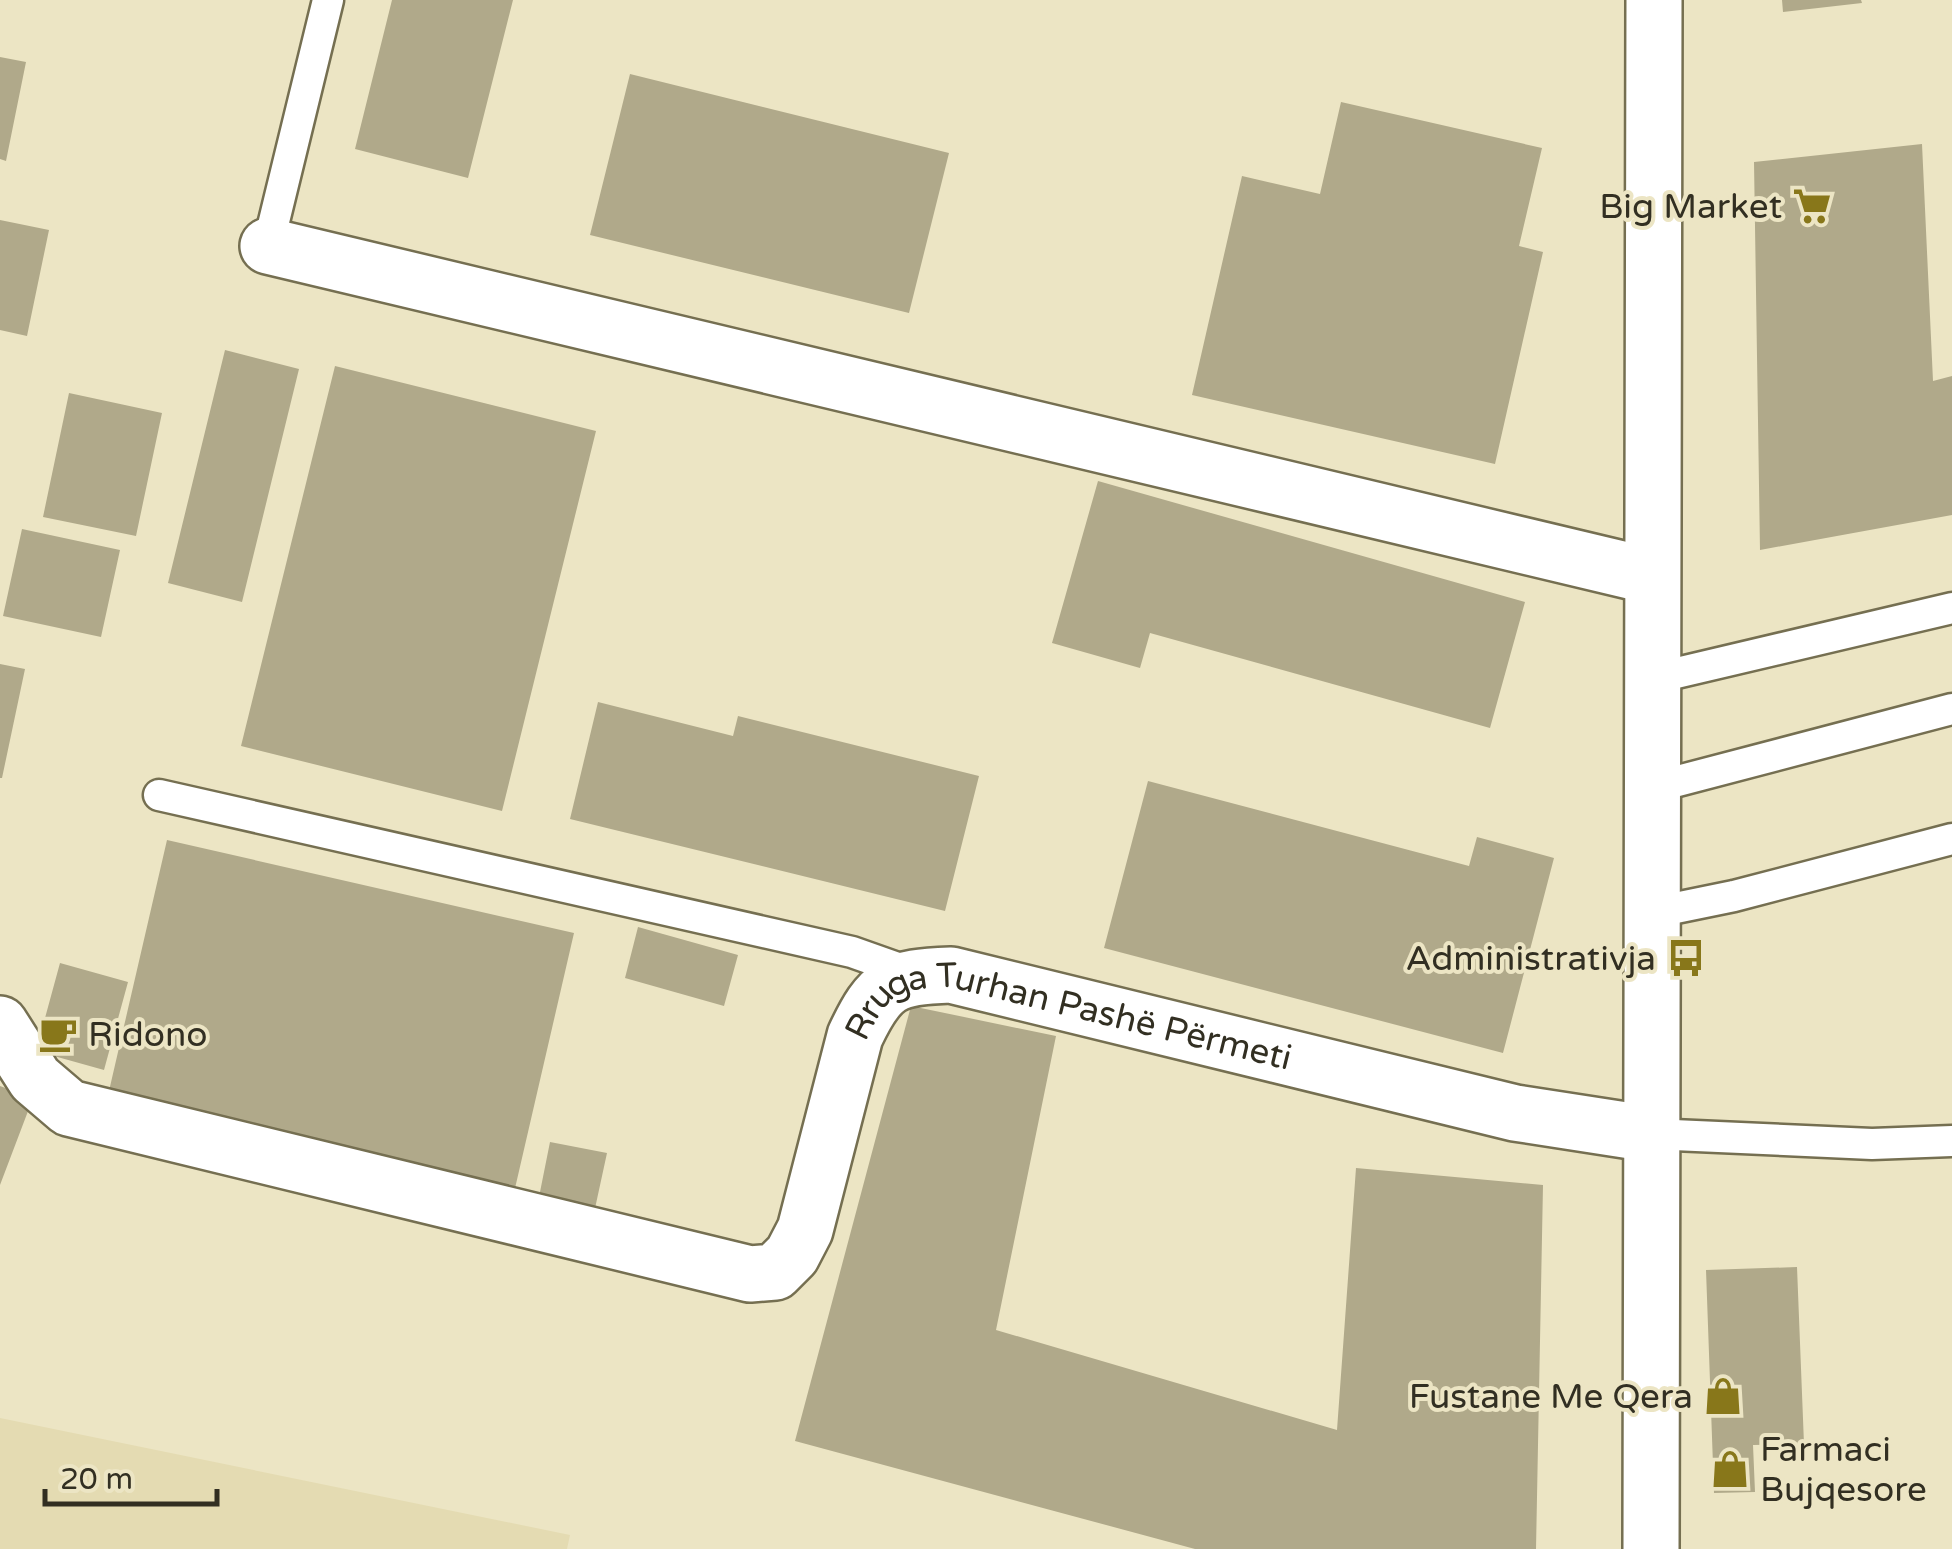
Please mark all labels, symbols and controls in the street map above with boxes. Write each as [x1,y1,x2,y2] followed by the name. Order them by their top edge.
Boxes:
[1791,185,1833,227] supermarket icon: Big Market
[1599,186,1782,228] place label: Big Market
[1665,937,1707,979] bus stop icon: Administrativja
[1405,938,1656,980] place label: Administrativja
[836,955,1296,1080] text: Rruga Turhan Pashë Përmeti
[37,1013,79,1055] cafe icon: Ridono
[88,1014,208,1056] place label: Ridono
[842,1033,1318,1083] street label: Rruga Turhan Pashë Përmeti
[1702,1375,1744,1417] shop icon: Fustane Me Qera
[1409,1376,1693,1418] place label: Fustane Me Qera
[1760,1429,1927,1511] place label: Farmaci Bujqesore
[45,1444,218,1506] scale bar
[1709,1448,1751,1490] shop icon: Farmaci Bujqesore
[60,1461,133,1498] text: 20 m

